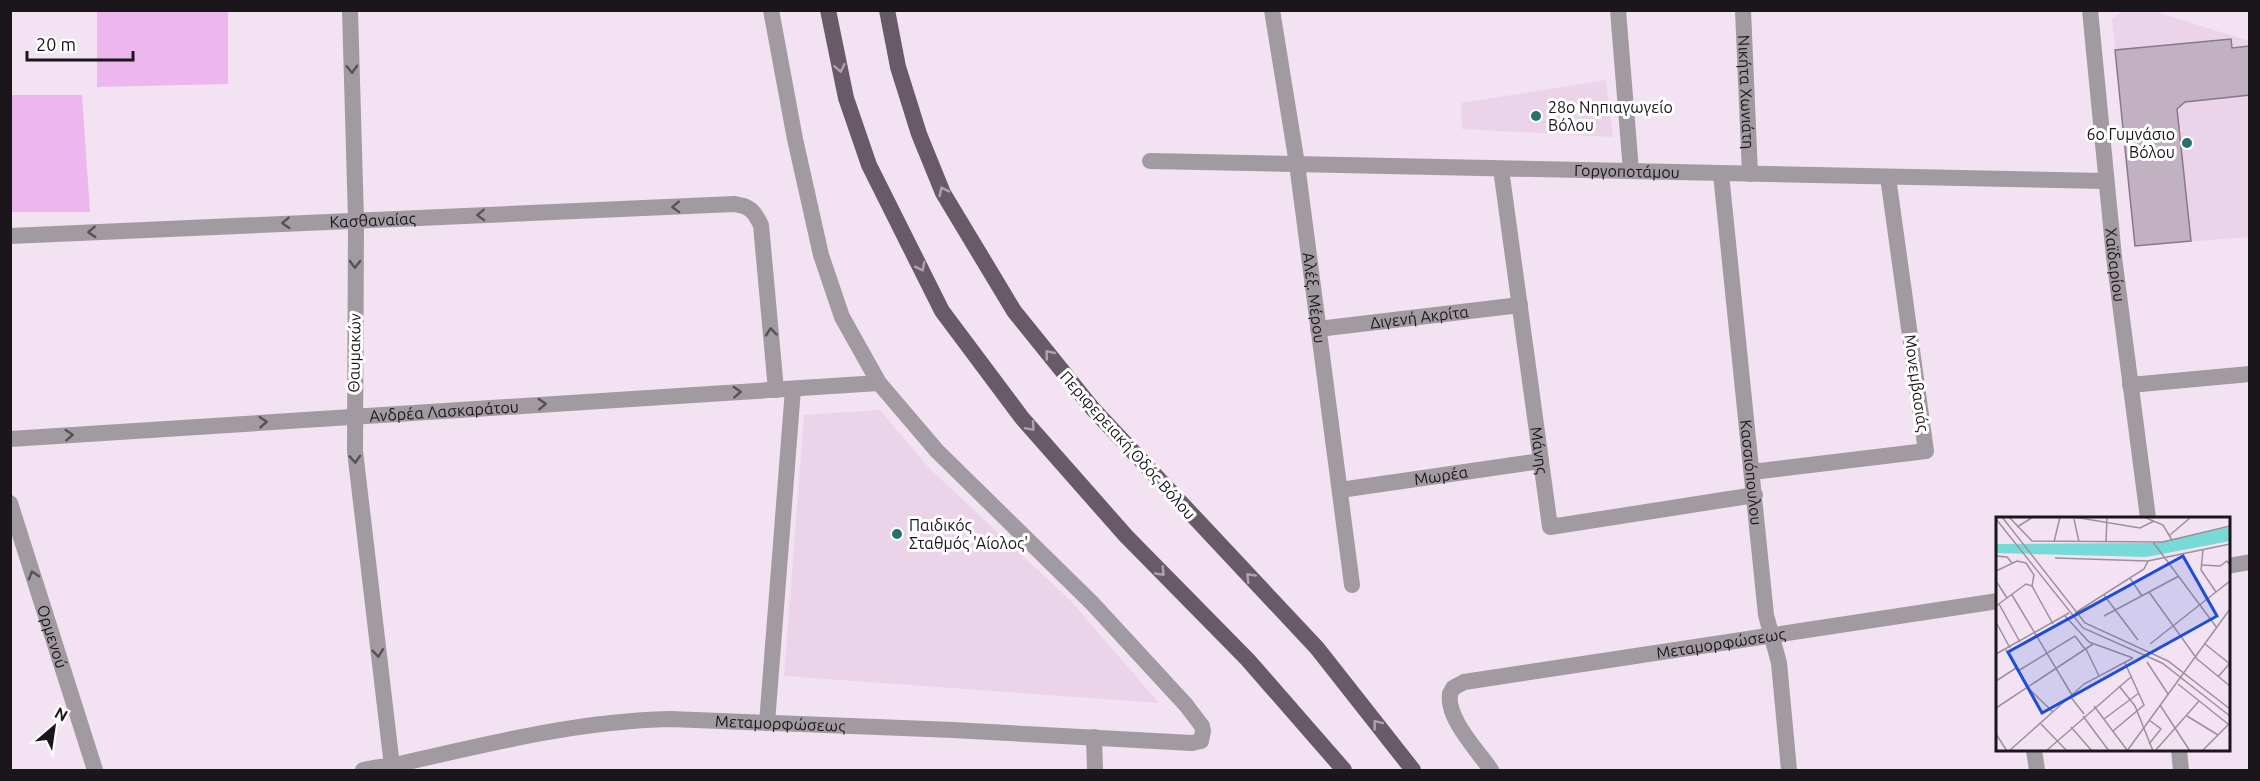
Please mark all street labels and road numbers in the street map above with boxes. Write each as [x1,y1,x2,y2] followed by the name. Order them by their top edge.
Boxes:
[1735,34,1758,149] street label: Νικήτα Χωνιάτη
[1574,161,1680,181] street label: Γοργοποτάμου
[329,209,416,231] street label: Κασθαναίας
[2102,227,2129,303] street label: Χαϊδαρίου
[1300,251,1329,345] street label: Αλέξ. Μέρου
[1369,302,1470,332] street label: Διγενή Ακρίτα
[344,313,364,393] street label: Θαυμακών
[1900,333,1933,433] street label: Μονεμβασιάς
[1056,367,1199,523] street label: Περιφερειακή Οδός Βόλου
[369,397,519,425] street label: Ανδρέα Λασκαράτου
[1737,419,1766,526] street label: Κασσιόπουλου
[1527,426,1552,475] street label: Μάνης
[1413,463,1470,488] street label: Μωρέα
[34,603,71,670] street label: Ορμενού
[1655,624,1787,662] street label: Μεταμορφώσεως
[715,712,846,736] street label: Μεταμορφώσεως

